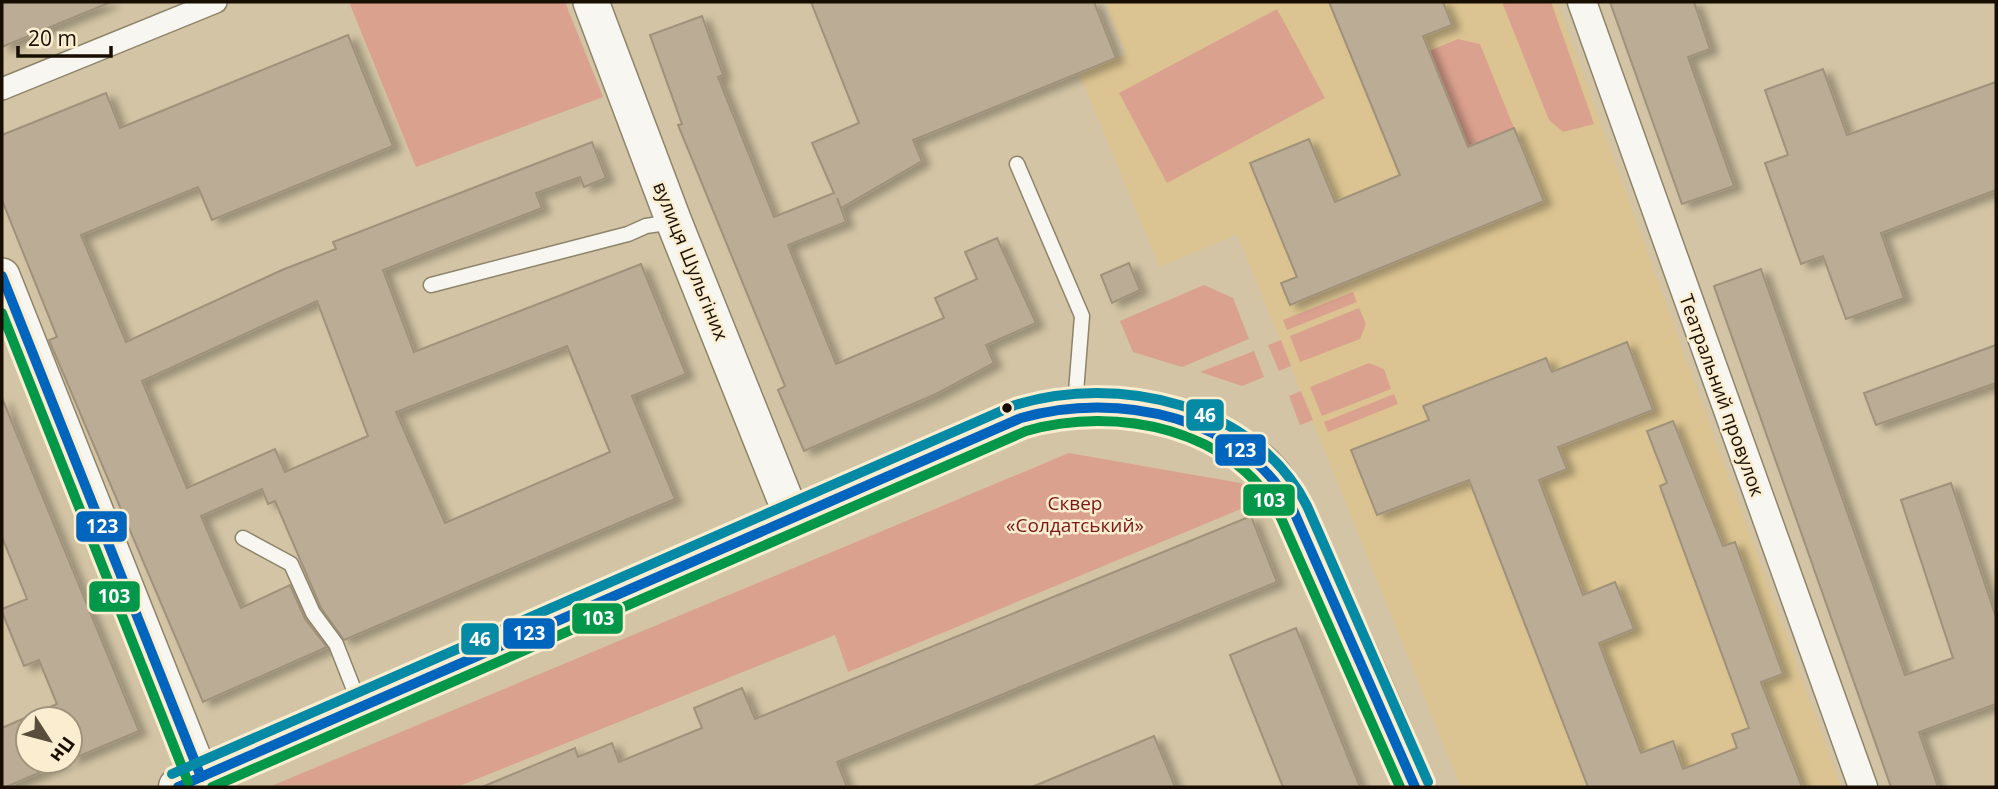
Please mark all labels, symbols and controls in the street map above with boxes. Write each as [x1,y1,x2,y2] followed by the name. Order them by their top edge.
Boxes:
[18,14,110,58] scale bar
[28,24,77,52] text: 20 m
[647,178,735,344] street label: вулиця Шульгіних
[1673,290,1771,500] street label: Театральний провулок
[1185,398,1225,432] line badge: 46
[1000,401,1014,415] unlabelled marker
[1194,402,1216,428] text: 46
[1214,433,1267,467] line badge: 123
[1224,437,1256,463] text: 123
[1242,483,1296,517] line badge: 103
[1253,487,1285,513] text: 103
[1006,490,1144,538] park label: Сквер «Солдатський»
[75,510,128,543] line badge: 123
[86,513,118,539] text: 123
[88,580,141,613] line badge: 103
[98,583,130,609] text: 103
[571,602,624,635] line badge: 103
[582,605,614,631] text: 103
[502,617,556,650] line badge: 123
[513,620,545,646] text: 123
[460,622,500,656] line badge: 46
[469,626,491,652] text: 46
[14,705,84,775] north arrow
[44,732,81,768] text: Пн

